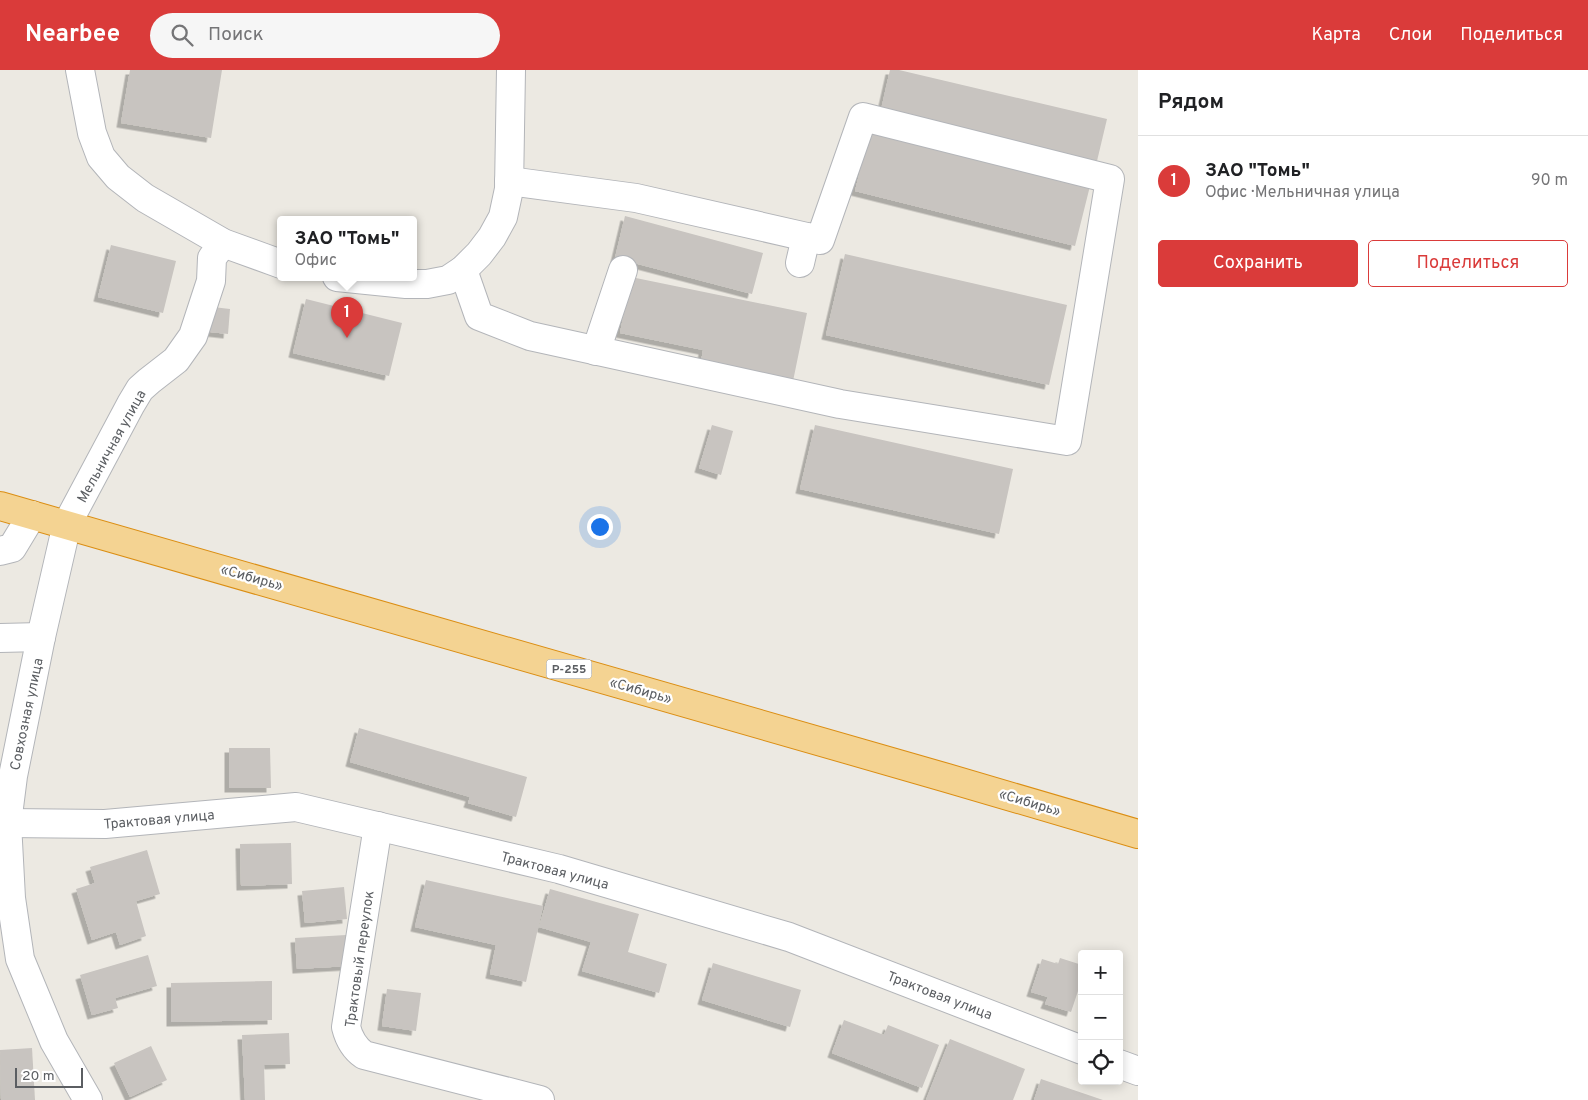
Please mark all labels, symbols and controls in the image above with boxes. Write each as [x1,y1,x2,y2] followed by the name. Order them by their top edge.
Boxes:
[150,13,500,58] search box
[25,20,120,50] text: Nearbee
[168,21,196,49] icon: search
[208,23,264,47] text: Поиск
[1311,24,1361,47] text: Карта
[1389,24,1432,47] text: Слои
[1460,24,1563,47] text: Поделиться
[1158,89,1224,116] text: Рядом
[1205,159,1310,183] text: ЗАО "Томь"
[1171,171,1177,191] text: 1
[1531,171,1568,191] text: 90 m
[1205,183,1400,203] text: Офис · Мельничная улица
[277,216,417,281] popup
[295,227,399,251] text: ЗАО "Томь"
[1158,240,1358,287] button: Сохранить
[1368,240,1568,287] button: Поделиться
[295,251,337,271] text: Офис
[331,297,363,338] pin: 1
[74,387,150,506] street label: Мельничная улица
[587,514,613,540] your location
[219,562,284,595] street label: «Сибирь»
[7,657,48,772] street label: Совхозная улица
[546,660,592,678] road number: Р-255
[608,675,673,708] street label: «Сибирь»
[997,786,1062,821] street label: «Сибирь»
[103,807,215,834] street label: Трактовая улица
[499,849,611,894] street label: Трактовая улица
[342,890,379,1029] street label: Трактовый переулок
[1078,950,1123,1085] map controls
[1078,950,1123,995] button: +
[884,969,994,1024] street label: Трактовая улица
[1078,995,1123,1040] button: −
[1078,1040,1123,1085] button: locate
[15,1065,82,1088] scale bar
[22,1068,55,1085] text: 20 m

